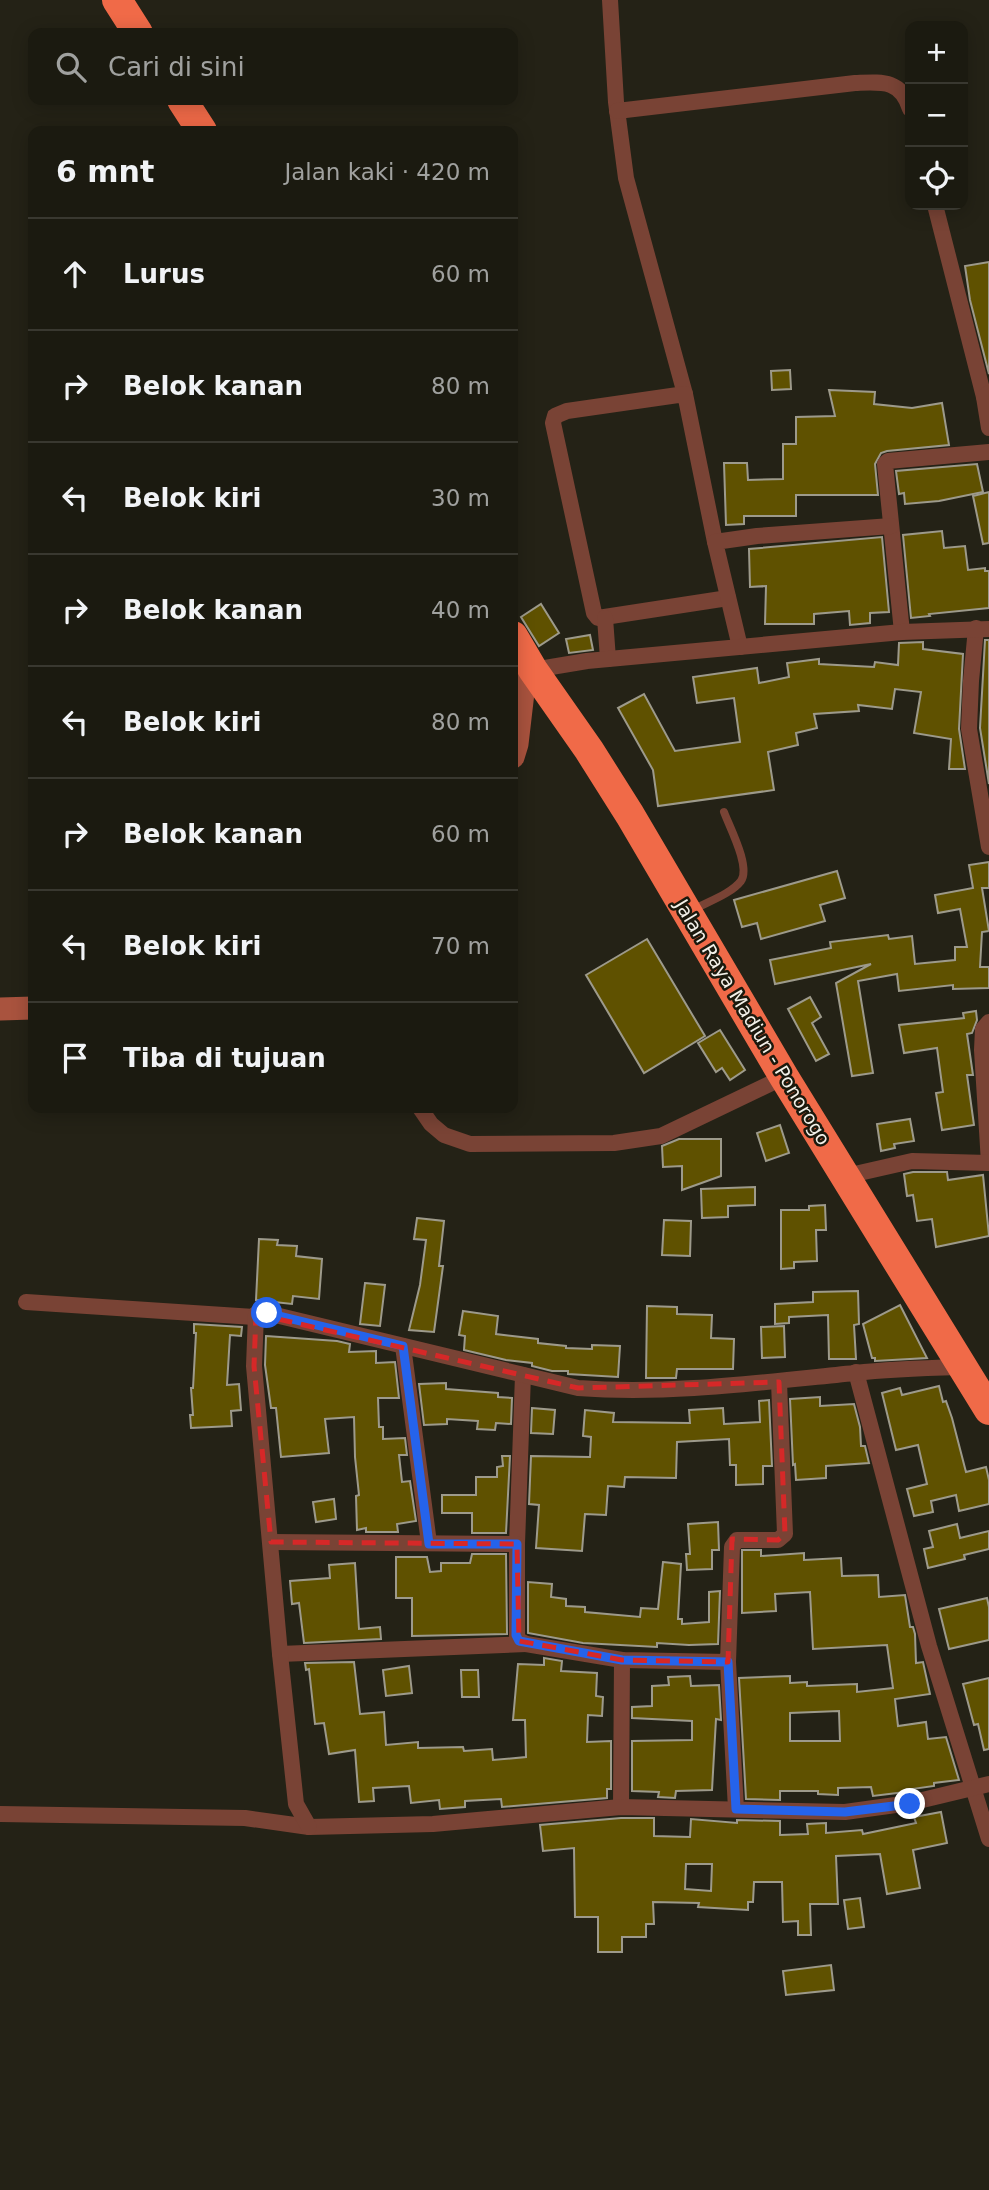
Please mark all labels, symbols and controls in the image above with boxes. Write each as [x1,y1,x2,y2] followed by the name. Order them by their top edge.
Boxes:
[905,21,968,210] map controls
[905,21,968,84] button: +
[28,28,518,105] search box
[52,48,90,86] icon: search
[108,52,245,82] text: Cari di sini
[905,84,968,147] button: −
[905,147,968,210] button: locate
[56,154,154,189] text: 6 mnt
[284,159,490,185] text: Jalan kaki · 420 m
[56,255,94,293] icon: ahead
[123,259,205,289] text: Lurus
[431,261,490,287] text: 60 m
[56,367,94,405] icon: right
[123,371,303,401] text: Belok kanan
[431,373,490,399] text: 80 m
[56,479,94,517] icon: left
[123,483,262,513] text: Belok kiri
[431,485,490,511] text: 30 m
[56,591,94,629] icon: right
[123,595,303,625] text: Belok kanan
[431,597,490,623] text: 40 m
[56,703,94,741] icon: left
[123,707,262,737] text: Belok kiri
[431,709,490,735] text: 80 m
[56,815,94,853] icon: right
[123,819,303,849] text: Belok kanan
[431,821,490,847] text: 60 m
[670,894,835,1149] street label: Jalan Raya Madiun - Ponorogo
[56,927,94,965] icon: left
[123,931,262,961] text: Belok kiri
[431,933,490,959] text: 70 m
[56,1039,94,1077] icon: arrive
[123,1043,326,1073] text: Tiba di tujuan
[251,1297,282,1328] route start
[894,1788,925,1819] route end

